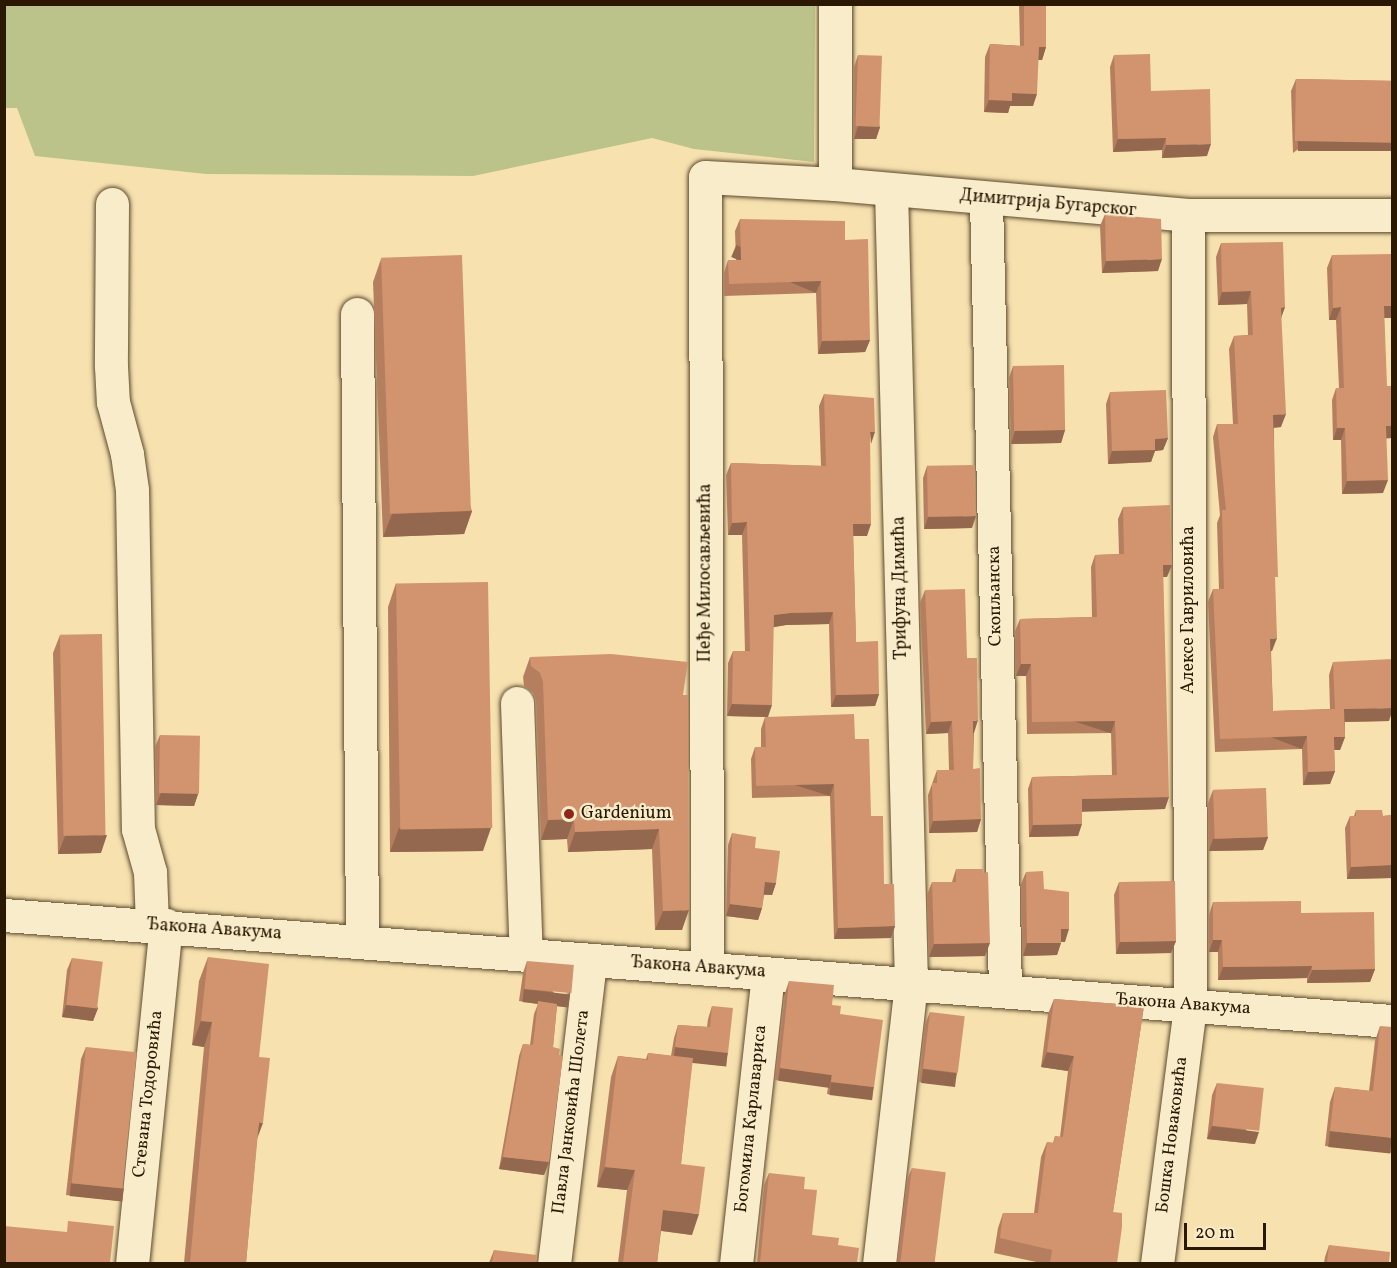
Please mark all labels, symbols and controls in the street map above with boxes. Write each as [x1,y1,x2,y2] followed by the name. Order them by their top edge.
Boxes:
[959,186,1137,222] street label: Димитрија Бугарског
[695,484,717,662] street label: Пеђе Милосављевића
[889,516,913,660] street label: Трифуна Димића
[1178,526,1200,694] street label: Алексе Гавриловића
[984,545,1008,647] street label: Скопљанска
[581,803,672,825] place label: Gardenium
[562,807,576,821] marker: Gardenium
[146,914,282,946] street label: Ђакона Авакума
[630,952,766,984] street label: Ђакона Авакума
[1115,989,1251,1021] street label: Ђакона Авакума
[549,1008,595,1216] street label: Павла Јанковића Шолета
[129,1009,169,1179] street label: Стевана Тодоровића
[731,1024,773,1214] street label: Богомила Карлавариса
[1153,1055,1193,1215] street label: Бошка Новаковића
[1187,1211,1270,1249] scale bar
[1195,1221,1235,1246] text: 20 m

